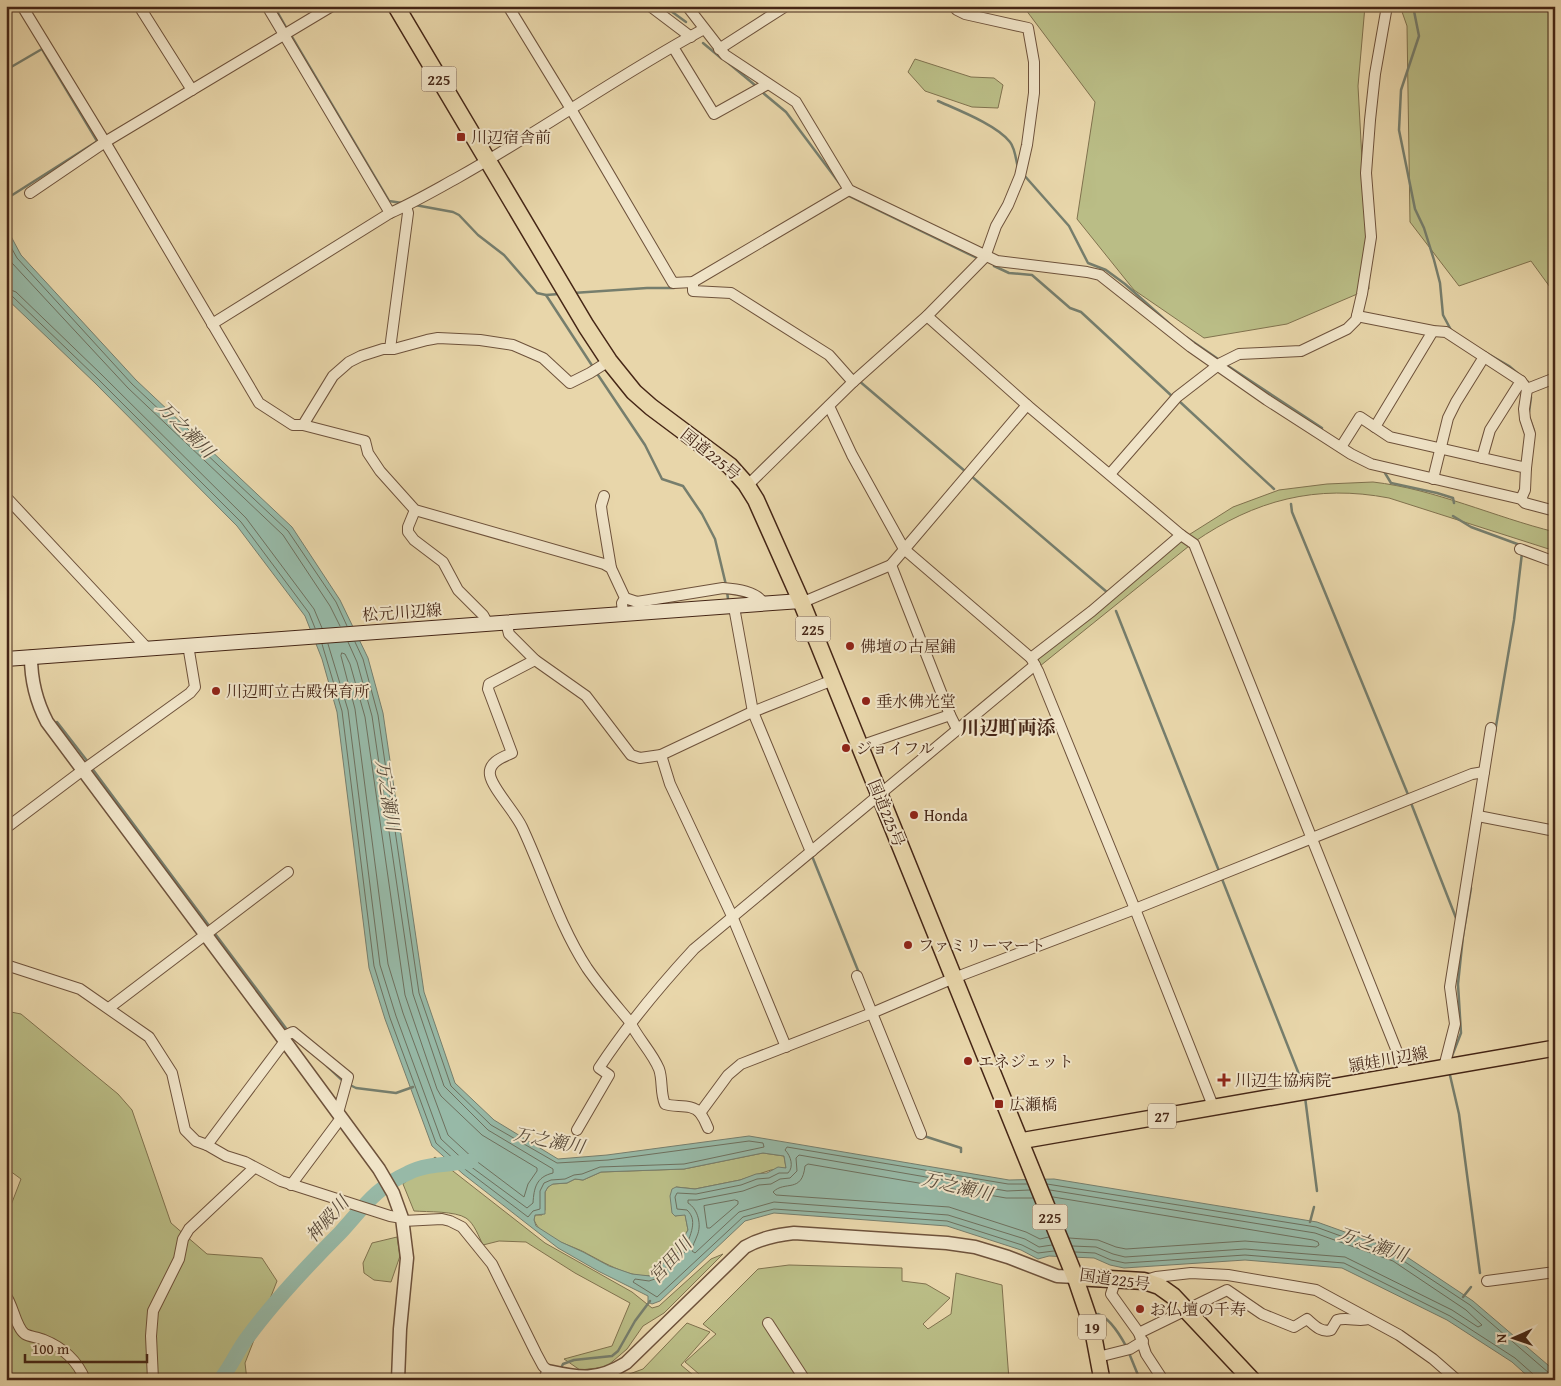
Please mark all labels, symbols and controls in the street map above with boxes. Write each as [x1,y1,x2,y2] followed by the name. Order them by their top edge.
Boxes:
[422,66,456,92] road number: 225
[471,125,551,149] place label: 川辺宿舎前
[455,131,467,143] marker: 川辺宿舎前
[151,394,222,465] water label: 万之瀬川
[676,422,746,486] street label: 国道225号
[361,597,443,627] street label: 松元川辺線
[796,616,830,642] road number: 225
[860,634,956,658] place label: 佛壇の古屋鋪
[844,640,856,652] marker: 佛壇の古屋鋪
[226,679,370,703] place label: 川辺町立古殿保育所
[210,685,222,697] marker: 川辺町立古殿保育所
[876,689,956,713] place label: 垂水佛光堂
[860,695,872,707] marker: 垂水佛光堂
[960,713,1056,741] district label: 川辺町両添
[856,736,935,760] place label: ジョイフル
[840,742,852,754] marker: ジョイフル
[369,757,407,835] water label: 万之瀬川
[863,776,911,850] street label: 国道225号
[924,803,968,827] place label: Honda
[908,809,920,821] marker: Honda
[918,933,1046,957] place label: ファミリーマート
[902,939,914,951] marker: ファミリーマート
[1347,1040,1429,1078] street label: 頴娃川辺線
[978,1049,1074,1073] place label: エネジェット
[962,1055,974,1067] marker: エネジェット
[1235,1068,1331,1092] place label: 川辺生協病院
[1217,1073,1231,1087] marker: 川辺生協病院
[1009,1092,1057,1116] place label: 広瀬橋
[993,1098,1005,1110] marker: 広瀬橋
[1148,1104,1176,1128] road number: 27
[511,1120,589,1161] water label: 万之瀬川
[919,1165,997,1208] water label: 万之瀬川
[299,1188,356,1248] water label: 神殿川
[1032,1204,1068,1230] road number: 225
[1335,1220,1413,1269] water label: 万之瀬川
[642,1229,699,1289] water label: 宮田川
[1078,1262,1152,1296] street label: 国道225号
[1150,1297,1246,1321] place label: お仏壇の千寿
[1134,1303,1146,1315] marker: お仏壇の千寿
[1078,1314,1106,1340] road number: 19
[1488,1314,1538,1364] north arrow
[25,1331,148,1363] scale bar
[1491,1333,1511,1343] text: N
[32,1338,70,1359] text: 100 m

